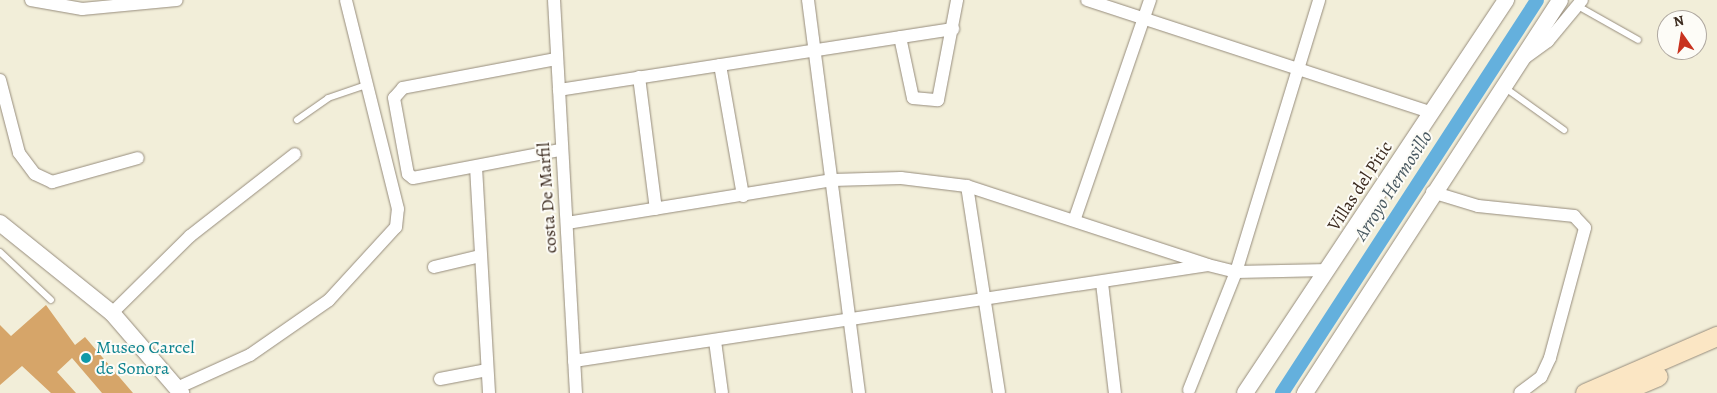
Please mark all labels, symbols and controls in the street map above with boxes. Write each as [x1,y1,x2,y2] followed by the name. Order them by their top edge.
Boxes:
[1657,10,1707,60] north arrow
[1672,10,1686,31] text: N
[1350,127,1438,245] water label: Arroyo Hermosillo
[1323,137,1397,235] street label: Villas del Pitic
[532,142,562,254] street label: costa De Marfil
[96,337,195,379] place label: Museo Carcel de Sonora
[80,352,92,364] marker: Museo Carcel de Sonora

